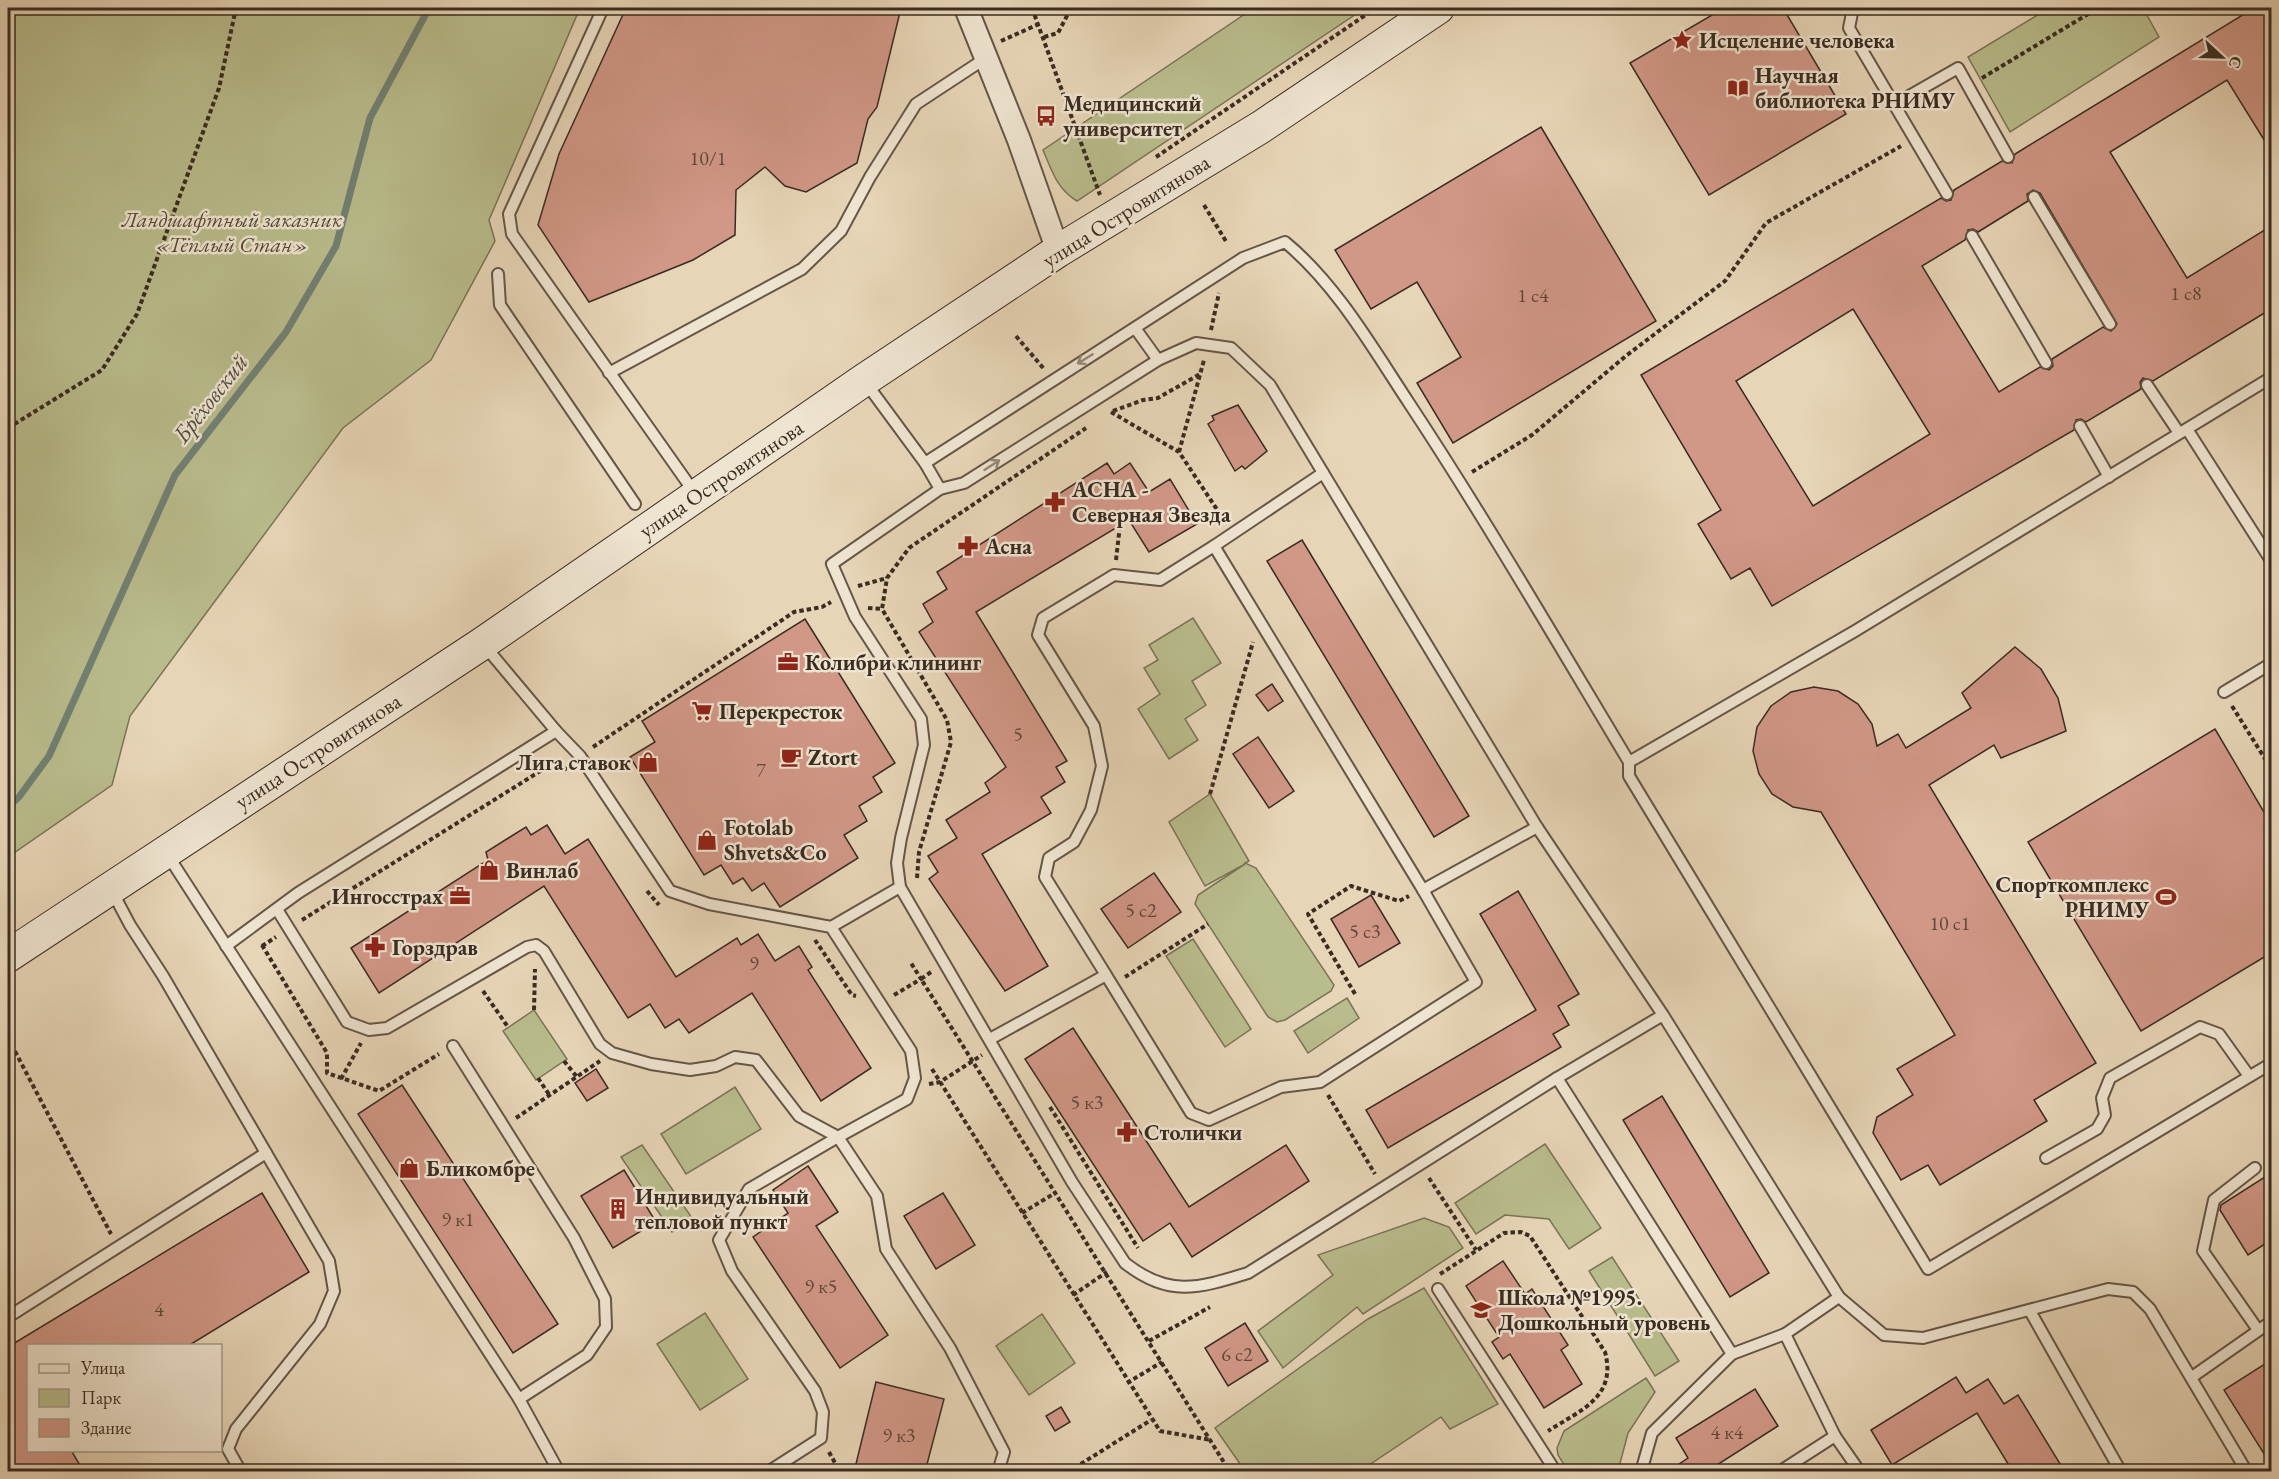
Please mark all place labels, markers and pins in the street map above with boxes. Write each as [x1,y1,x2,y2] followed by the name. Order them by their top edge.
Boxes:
[1699,26,1895,55] place label: Исцеление человека
[1670,28,1694,52] place icon: Исцеление человека
[1755,61,1956,115] place label: Научная библиотека РНИМУ
[1726,76,1750,100] library icon: Научная библиотека РНИМУ
[1063,89,1201,143] place label: Медицинский университет
[1034,104,1058,128] bus stop icon: Медицинский университет
[1071,475,1231,529] place label: АСНА - Северная Звезда
[1043,490,1067,514] pharmacy icon: АСНА - Северная Звезда
[984,532,1032,561] place label: Асна
[956,534,980,558] pharmacy icon: Асна
[805,648,981,677] place label: Колибри клининг
[776,650,800,674] office icon: Колибри клининг
[719,697,843,726] place label: Перекресток
[690,699,714,723] supermarket icon: Перекресток
[808,743,859,772] place label: Ztort
[779,745,803,769] cafe icon: Ztort
[516,748,632,777] place label: Лига ставок
[636,750,660,774] shop icon: Лига ставок
[724,813,826,867] place label: Fotolab Shvets&Co
[695,828,719,852] shop icon: Fotolab Shvets&Co
[506,856,578,885] place label: Винлаб
[477,858,501,882] shop icon: Винлаб
[1996,870,2149,924] place label: Спорткомплекс РНИМУ
[332,882,443,911] place label: Ингосстрах
[448,884,472,908] office icon: Ингосстрах
[2154,885,2178,909] sports icon: Спорткомплекс РНИМУ
[392,933,478,962] place label: Горздрав
[363,935,387,959] pharmacy icon: Горздрав
[1144,1118,1242,1147] place label: Столички
[1115,1120,1139,1144] pharmacy icon: Столички
[426,1154,535,1183] place label: Бликомбре
[397,1156,421,1180] shop icon: Бликомбре
[635,1182,809,1236] place label: Индивидуальный тепловой пункт
[606,1197,630,1221] building icon: Индивидуальный тепловой пункт
[1498,1283,1710,1337] place label: Школа №1995. Дошкольный уровень
[1469,1298,1493,1322] school or university icon: Школа №1995. Дошкольный уровень

